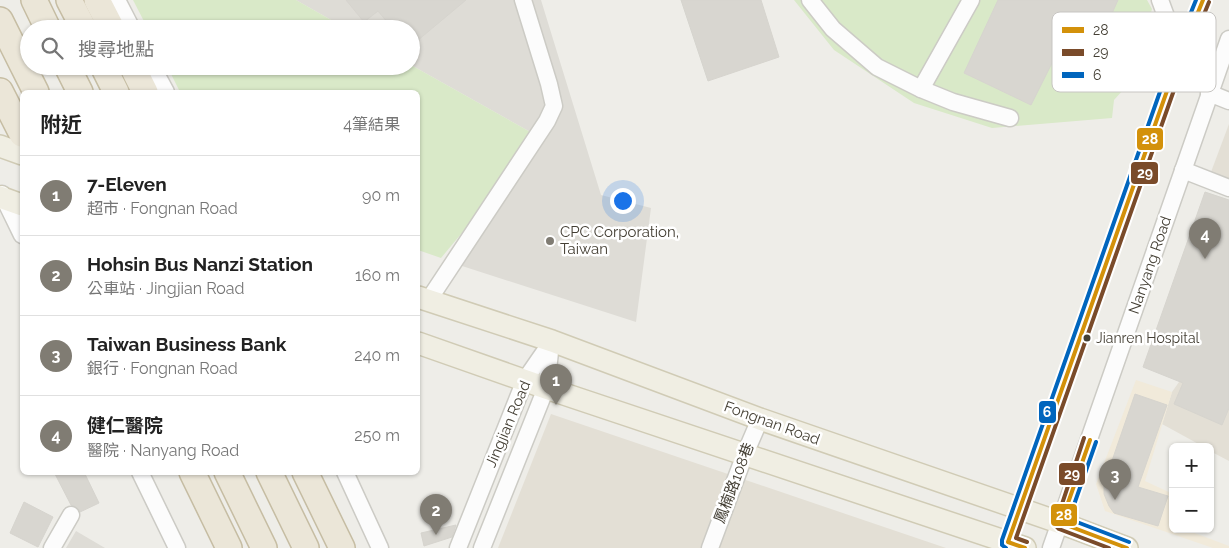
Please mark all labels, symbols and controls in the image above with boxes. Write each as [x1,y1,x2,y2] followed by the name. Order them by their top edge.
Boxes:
[1052,12,1216,92] legend
[20,20,420,75] search box
[1093,22,1109,38] text: 28
[38,34,66,62] icon: search
[78,38,154,60] text: 搜尋地點
[1093,44,1109,60] text: 29
[1093,67,1101,83] text: 6
[40,112,82,137] text: 附近
[343,115,400,134] text: 4筆結果
[1136,127,1164,151] line badge: 28
[1142,131,1158,147] text: 28
[1130,161,1159,185] line badge: 29
[1137,165,1153,181] text: 29
[87,173,167,195] text: 7-Eleven
[52,186,60,205] text: 1
[362,186,400,205] text: 90 m
[610,188,636,214] your location
[87,199,238,218] text: 超市 · Fongnan Road
[1125,214,1175,316] street label: Nanyang Road
[1189,218,1221,259] pin: 4
[560,223,679,258] place label: CPC Corporation, Taiwan
[544,235,556,247] marker: CPC Corporation, Taiwan
[87,253,313,275] text: Hohsin Bus Nanzi Station
[51,266,61,285] text: 2
[355,266,400,285] text: 160 m
[87,279,245,298] text: 公車站 · Jingjian Road
[1096,330,1200,346] place label: Jianren Hospital
[87,333,286,355] text: Taiwan Business Bank
[1082,333,1092,343] marker: Jianren Hospital
[52,346,60,365] text: 3
[354,346,400,365] text: 240 m
[87,359,238,378] text: 銀行 · Fongnan Road
[540,364,572,405] pin: 1
[482,378,534,470] street label: Jingjian Road
[722,397,822,449] street label: Fongnan Road
[1038,400,1057,424] line badge: 6
[1043,404,1051,420] text: 6
[87,414,163,436] text: 健仁醫院
[51,426,61,445] text: 4
[354,426,400,445] text: 250 m
[710,440,758,526] street label: 鳳楠路108巷
[87,441,239,460] text: 醫院 · Nanyang Road
[1169,443,1214,533] map controls
[1169,443,1214,488] button: +
[1099,459,1131,500] pin: 3
[1058,462,1086,486] line badge: 29
[1064,466,1080,482] text: 29
[1169,488,1214,533] button: −
[420,494,452,535] pin: 2
[1050,503,1078,527] line badge: 28
[1056,507,1072,523] text: 28

